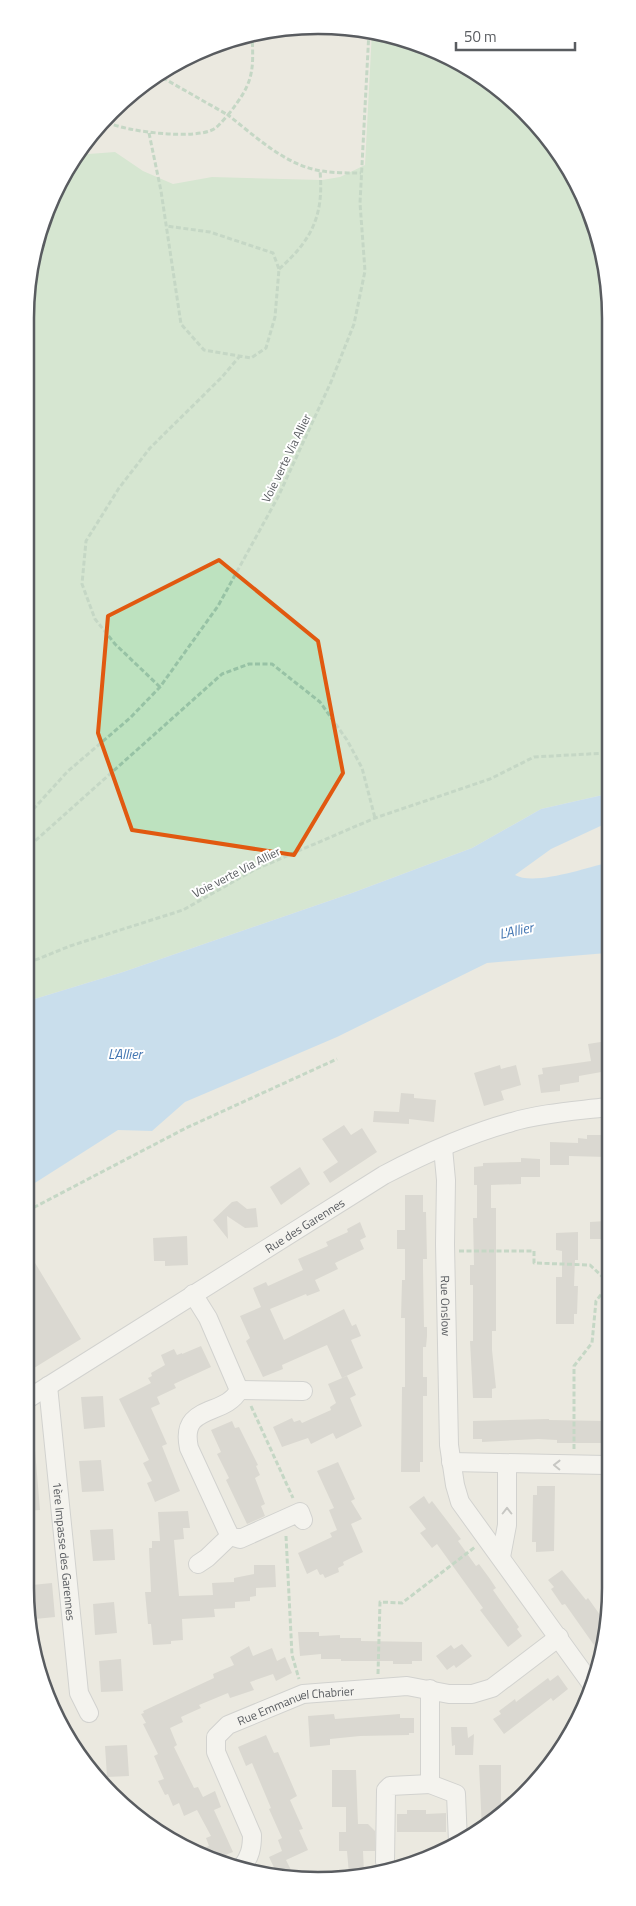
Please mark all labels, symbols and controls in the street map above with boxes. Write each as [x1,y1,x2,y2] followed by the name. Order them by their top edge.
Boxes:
[456,20,575,52] scale bar
[464,25,497,48] text: 50 m
[256,410,316,506] street label: Voie verte Via Allier
[189,842,283,902] street label: Voie verte Via Allier
[497,916,536,944] water label: L'Allier
[108,1043,144,1064] water label: L'Allier
[261,1192,349,1257] street label: Rue des Garennes
[436,1275,456,1336] street label: Rue Onslow
[553,1459,561,1470] one-way arrow
[48,1481,81,1622] street label: 1ère Impasse des Garennes
[502,1506,512,1514] one-way arrow
[234,1681,355,1730] street label: Rue Emmanuel Chabrier

